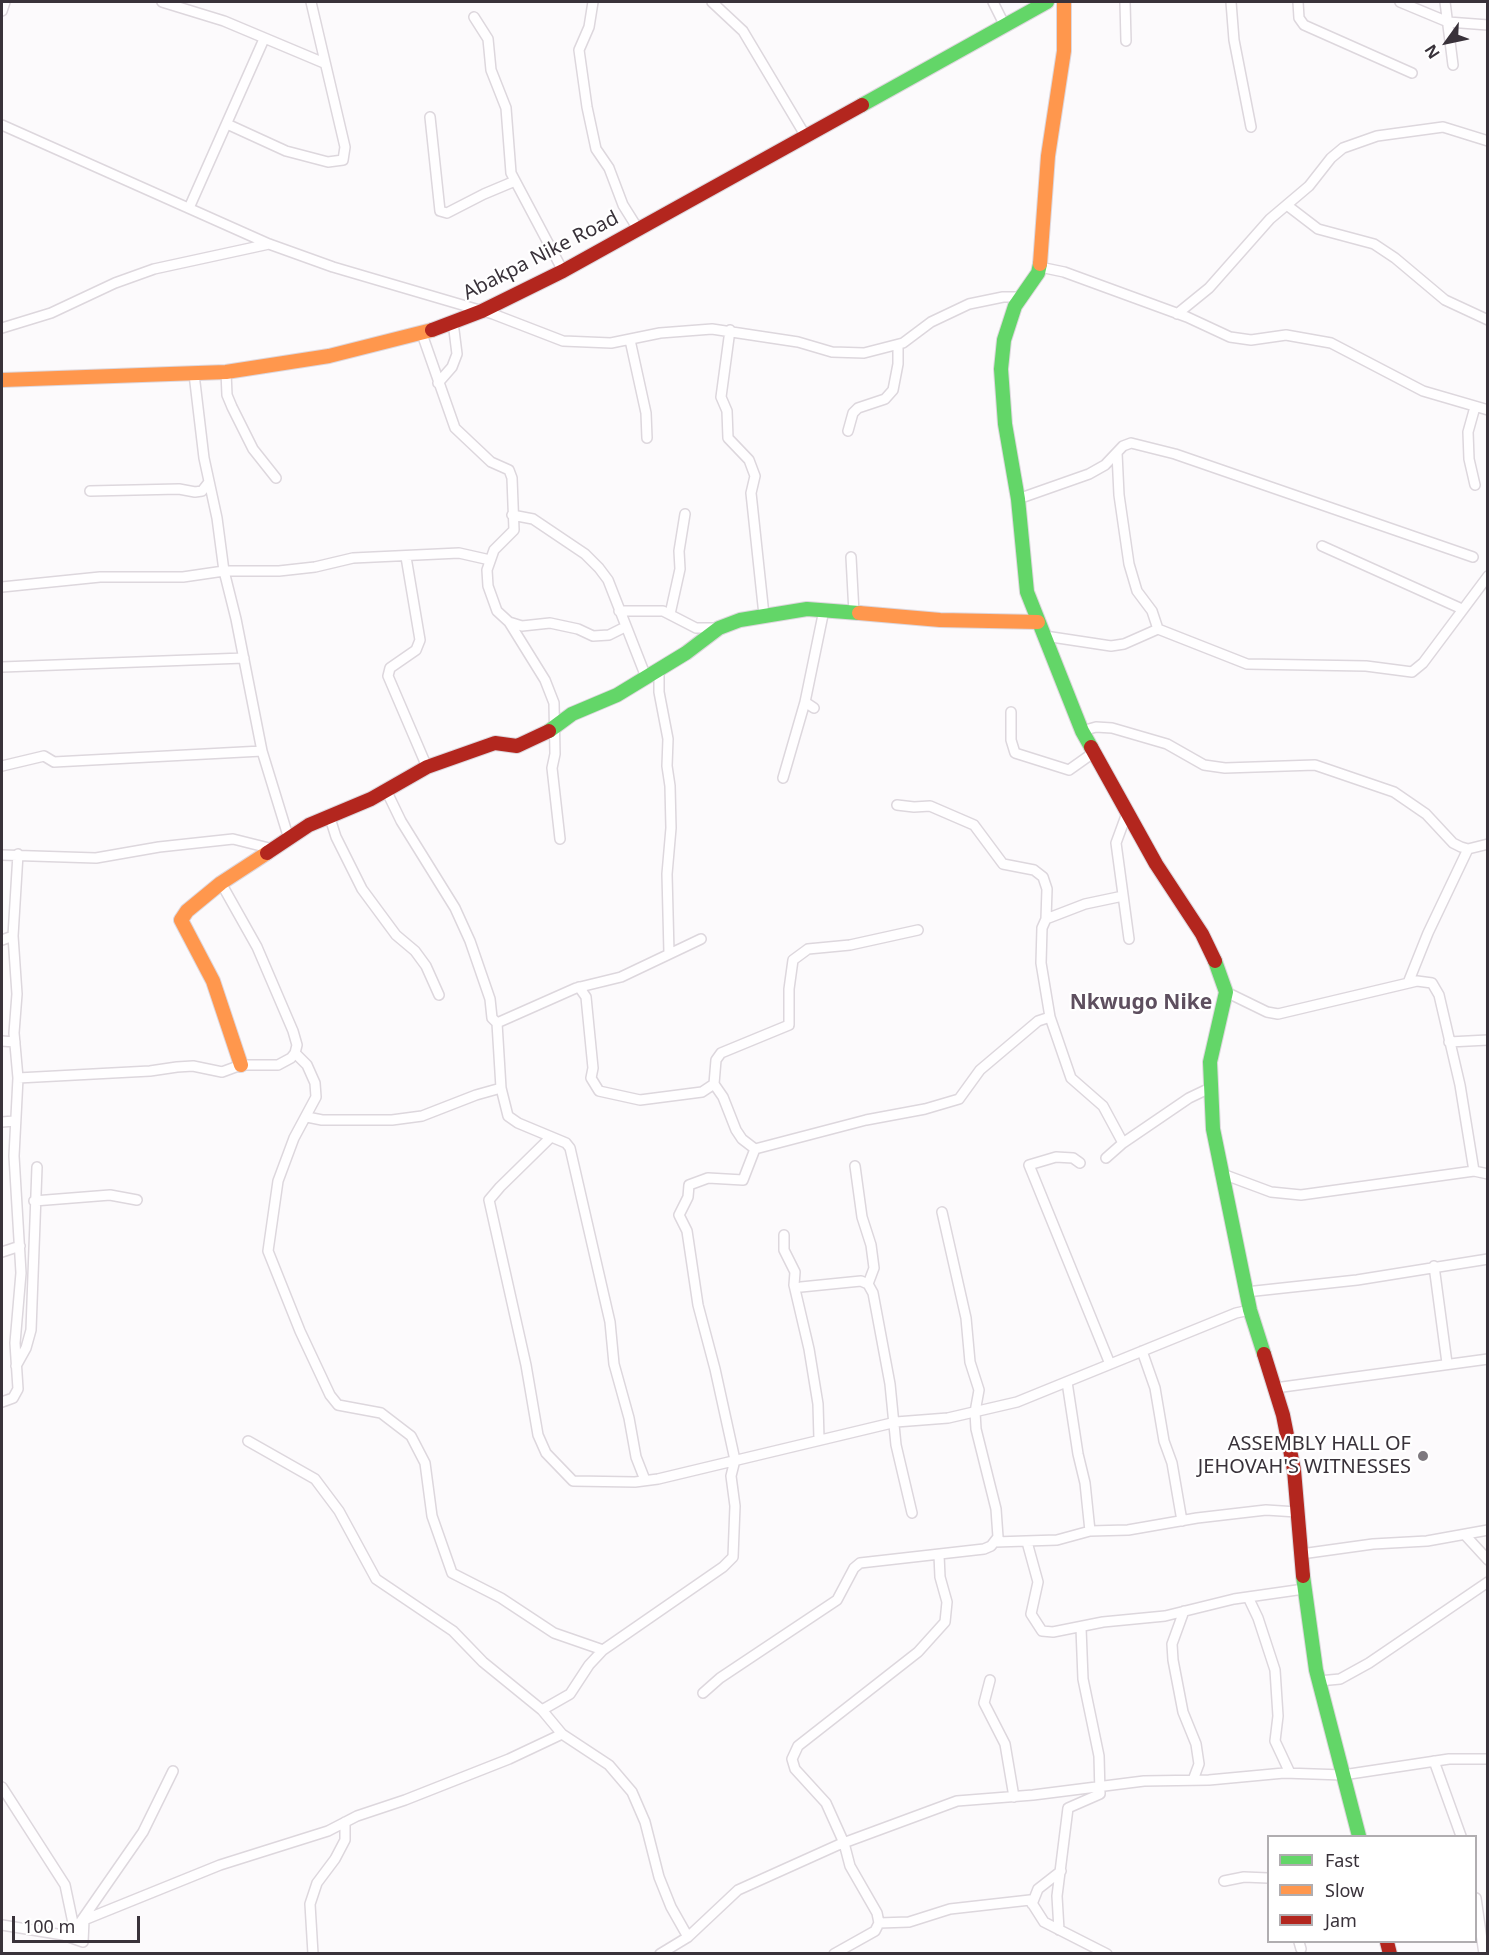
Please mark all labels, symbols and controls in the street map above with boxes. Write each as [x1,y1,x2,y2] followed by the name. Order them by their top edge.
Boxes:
[1417,12,1477,72] north arrow
[1419,40,1445,63] text: N
[459,206,623,306] street label: Abakpa Nike Road
[1070,990,1212,1016] district label: Nkwugo Nike
[1198,1432,1411,1479] place label: ASSEMBLY HALL OF JEHOVAH'S WITNESSES
[1416,1449,1430,1463] marker: ASSEMBLY HALL OF JEHOVAH'S WITNESSES
[1267,1835,1477,1943] legend
[1325,1848,1360,1872] text: Fast
[1325,1878,1364,1902] text: Slow
[15,1904,142,1942] scale bar
[1325,1908,1357,1932] text: Jam
[23,1914,75,1938] text: 100 m

